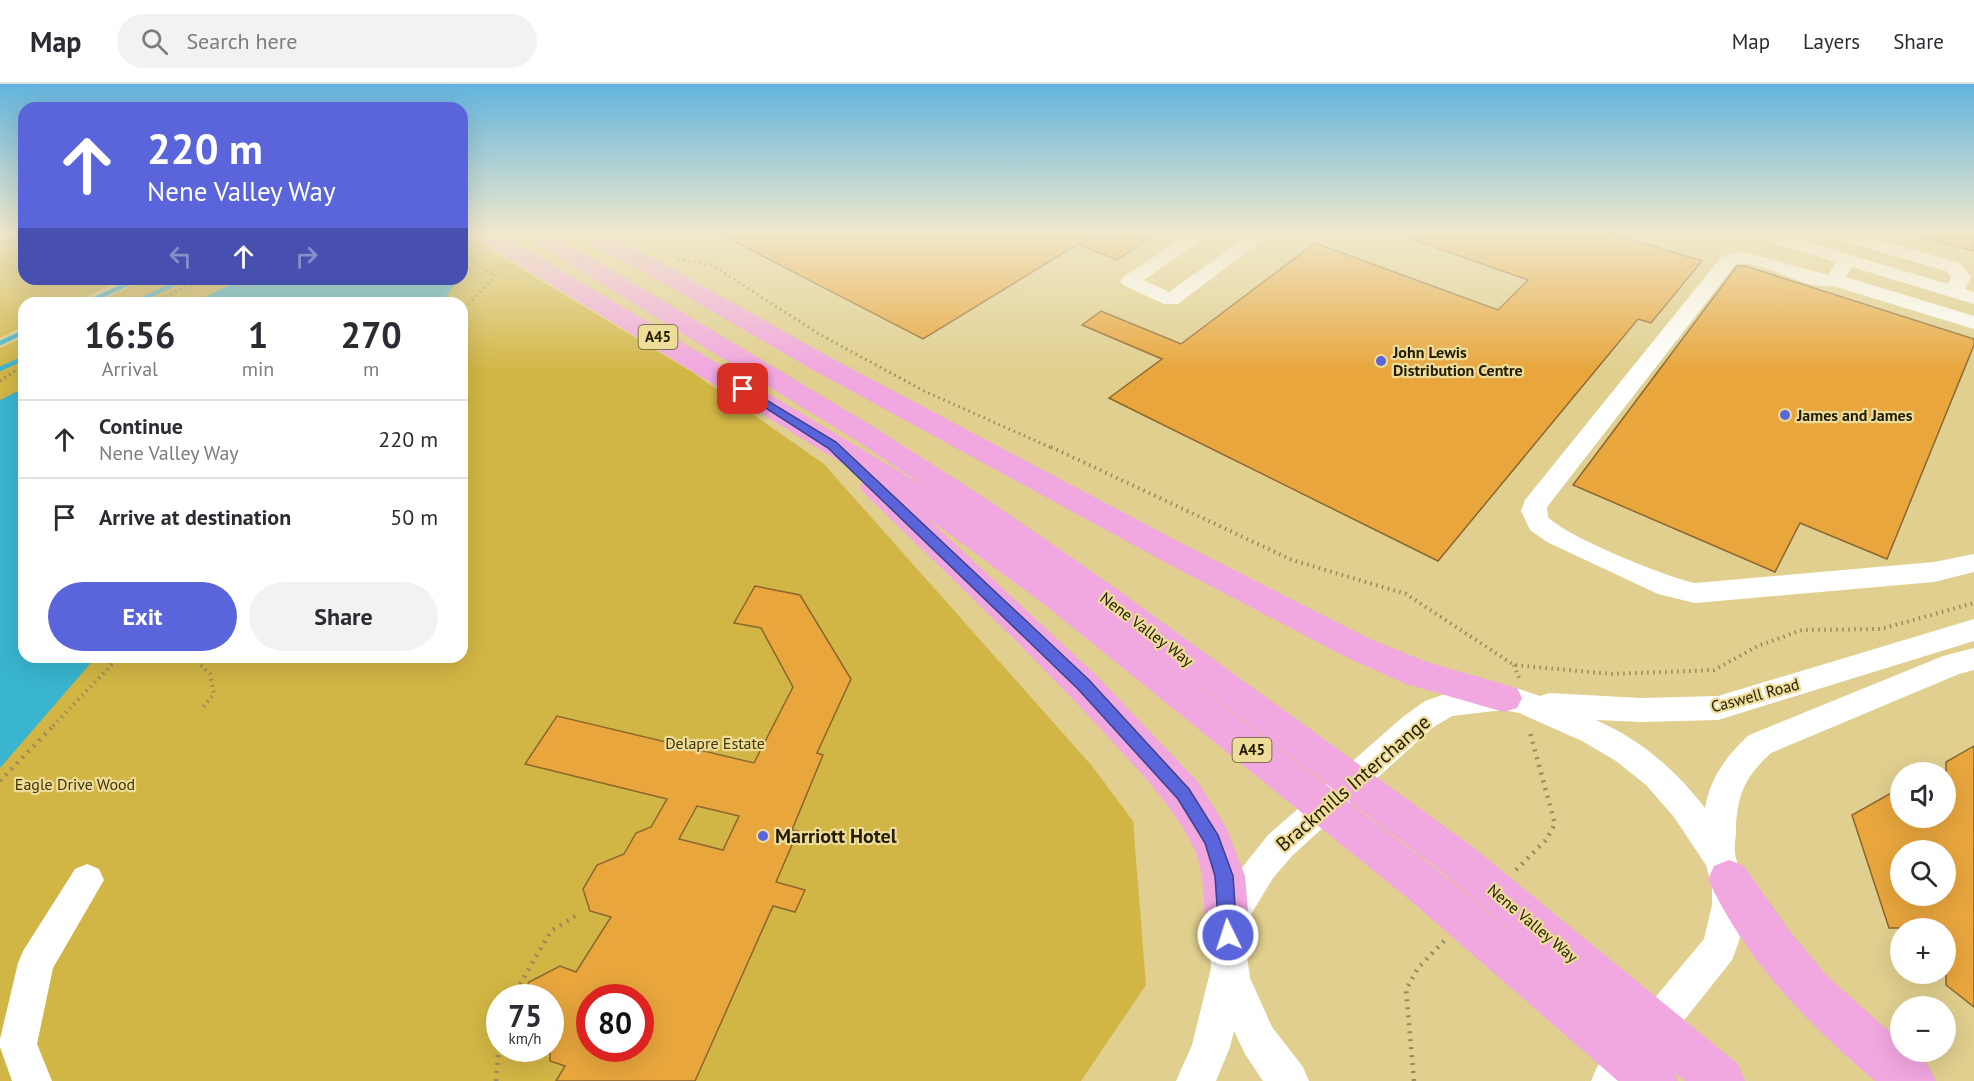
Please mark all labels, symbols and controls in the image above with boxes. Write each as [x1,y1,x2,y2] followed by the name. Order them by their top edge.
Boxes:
[117,14,537,68] search box
[30,23,81,60] text: Map
[138,25,171,58] icon: search
[186,27,297,55] text: Search here
[1732,28,1770,55] text: Map
[1803,28,1860,55] text: Layers
[1893,28,1944,55] text: Share
[147,121,263,176] text: 220 m
[48,126,126,204] icon: ahead
[147,174,336,208] text: Nene Valley Way
[164,240,197,273] icon: left
[227,240,260,273] icon: ahead
[290,240,323,273] icon: right
[84,311,176,358] text: 16:56
[248,311,268,358] text: 1
[341,311,402,358] text: 270
[638,325,678,349] road number: A45
[1392,342,1523,380] place label: John Lewis Distribution Centre
[1374,354,1388,368] marker: John Lewis Distribution Centre
[102,356,158,382] text: Arrival
[242,356,274,382] text: min
[363,356,379,382] text: m
[717,363,768,414] pin
[726,372,759,405] icon: arrive
[1796,405,1913,425] place label: James and James
[1778,408,1792,422] marker: James and James
[99,412,183,440] text: Continue
[48,423,81,456] icon: ahead
[378,425,438,453] text: 220 m
[99,440,239,466] text: Nene Valley Way
[48,501,81,534] icon: arrive
[99,503,291,531] text: Arrive at destination
[390,503,438,531] text: 50 m
[48,582,237,651] button: Exit
[249,582,438,651] button: Share
[1096,587,1198,671] street label: Nene Valley Way
[1709,674,1801,716] street label: Caswell Road
[1270,709,1436,857] street label: Brackmills Interchange
[665,733,765,753] park label: Delapre Estate
[1232,738,1272,762] road number: A45
[1890,762,1956,1062] map controls
[1890,762,1956,828] button: sound
[15,774,135,794] park label: Eagle Drive Wood
[775,823,897,849] place label: Marriott Hotel
[756,829,770,843] marker: Marriott Hotel
[1890,840,1956,906] button: search
[1484,879,1583,967] street label: Nene Valley Way
[1196,903,1260,967] position arrow
[1890,918,1956,984] button: +
[576,984,654,1062] speed limit sign: 80
[508,996,542,1035] text: 75
[1890,996,1956,1062] button: −
[509,1029,541,1048] text: km/h

